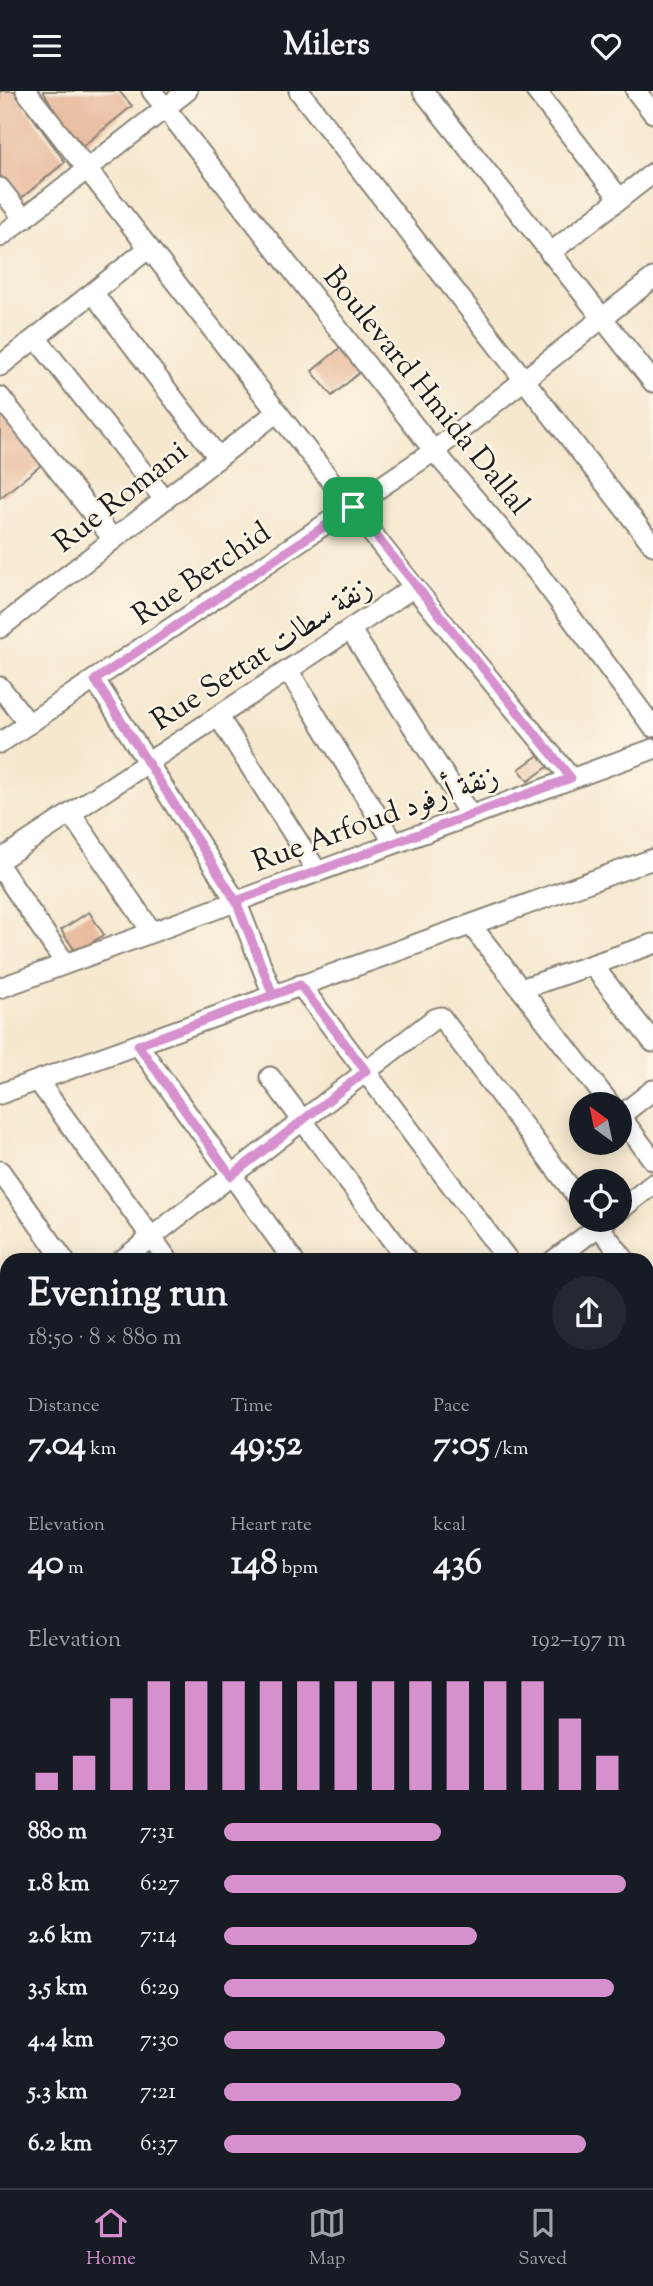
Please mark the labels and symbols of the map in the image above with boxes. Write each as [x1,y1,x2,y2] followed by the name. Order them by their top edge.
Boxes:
[311,258,539,525] street label: Boulevard Hmida Dallal
[45,432,198,564] street label: Rue Romani
[323,477,383,537] pin
[125,513,280,637] street label: Rue Berchid
[143,567,381,743] street label: Rue Settat زنقة سطات
[246,754,505,885] street label: Rue Arfoud زنقة أرفود
[569,1092,632,1155] north arrow

